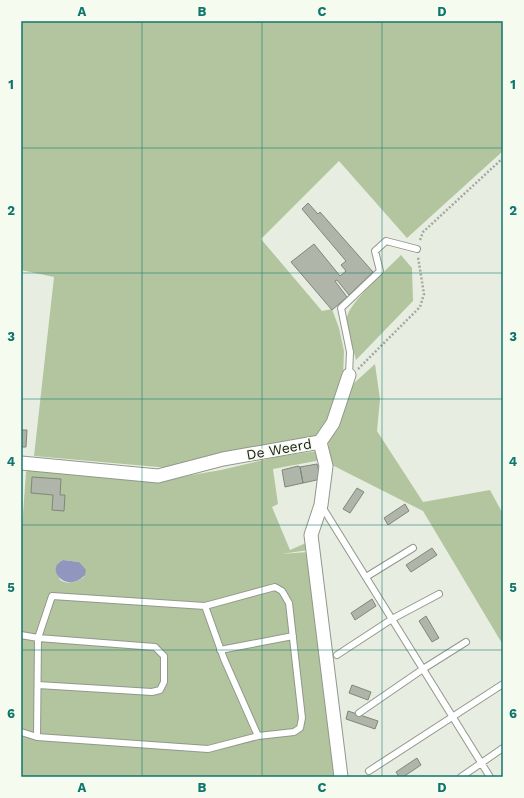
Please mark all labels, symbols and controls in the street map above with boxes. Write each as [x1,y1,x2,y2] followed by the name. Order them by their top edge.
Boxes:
[78,4,87,19] text: A
[198,4,207,19] text: B
[318,4,327,19] text: C
[437,4,447,19] text: D
[8,77,14,92] text: 1
[510,77,516,92] text: 1
[7,203,15,218] text: 2
[509,203,517,218] text: 2
[7,329,15,344] text: 3
[509,329,517,344] text: 3
[245,435,313,463] street label: De Weerd
[7,454,16,469] text: 4
[509,454,518,469] text: 4
[7,580,15,595] text: 5
[509,580,517,595] text: 5
[7,706,15,721] text: 6
[509,706,517,721] text: 6
[78,780,87,795] text: A
[198,780,207,795] text: B
[318,780,327,795] text: C
[437,780,447,795] text: D

